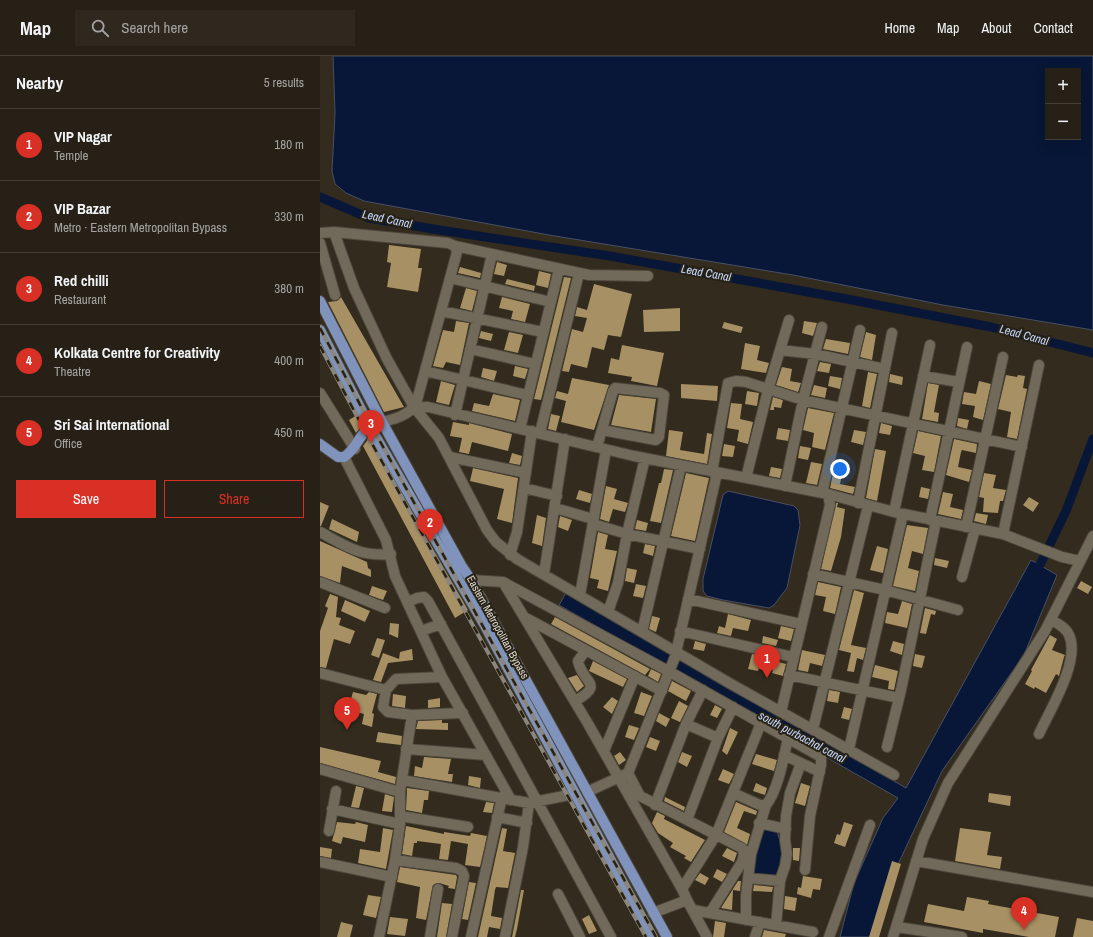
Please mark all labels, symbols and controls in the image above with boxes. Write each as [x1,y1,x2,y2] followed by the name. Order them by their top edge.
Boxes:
[75,10,355,46] search box
[20,15,51,41] text: Map
[89,17,111,39] icon: search
[121,17,188,38] text: Search here
[884,19,915,37] text: Home
[937,19,959,37] text: Map
[981,19,1011,37] text: About
[1033,19,1073,37] text: Contact
[1045,68,1081,140] map controls
[1045,68,1081,104] button: +
[16,71,63,94] text: Nearby
[264,74,304,91] text: 5 results
[1045,104,1081,140] button: −
[54,126,112,147] text: VIP Nagar
[26,136,32,153] text: 1
[274,136,304,153] text: 180 m
[54,147,88,164] text: Temple
[54,198,111,219] text: VIP Bazar
[361,206,414,232] water label: Lead Canal
[26,208,32,225] text: 2
[274,208,304,225] text: 330 m
[54,219,227,236] text: Metro · Eastern Metropolitan Bypass
[680,261,733,285] water label: Lead Canal
[54,270,109,291] text: Red chilli
[26,280,32,297] text: 3
[274,280,304,297] text: 380 m
[54,291,106,308] text: Restaurant
[998,321,1051,349] water label: Lead Canal
[54,342,220,363] text: Kolkata Centre for Creativity
[26,352,32,369] text: 4
[274,352,304,369] text: 400 m
[54,363,91,380] text: Theatre
[358,410,384,443] pin: 3
[54,414,170,435] text: Sri Sai International
[26,424,32,441] text: 5
[274,424,304,441] text: 450 m
[54,435,82,452] text: Office
[830,459,850,479] your location
[16,480,156,518] button: Save
[164,480,304,518] button: Share
[417,509,443,542] pin: 2
[464,573,532,681] street label: Eastern Metropolitan Bypass
[754,645,780,678] pin: 1
[334,697,360,730] pin: 5
[756,707,849,767] water label: south purbachal canal
[1011,897,1037,930] pin: 4

